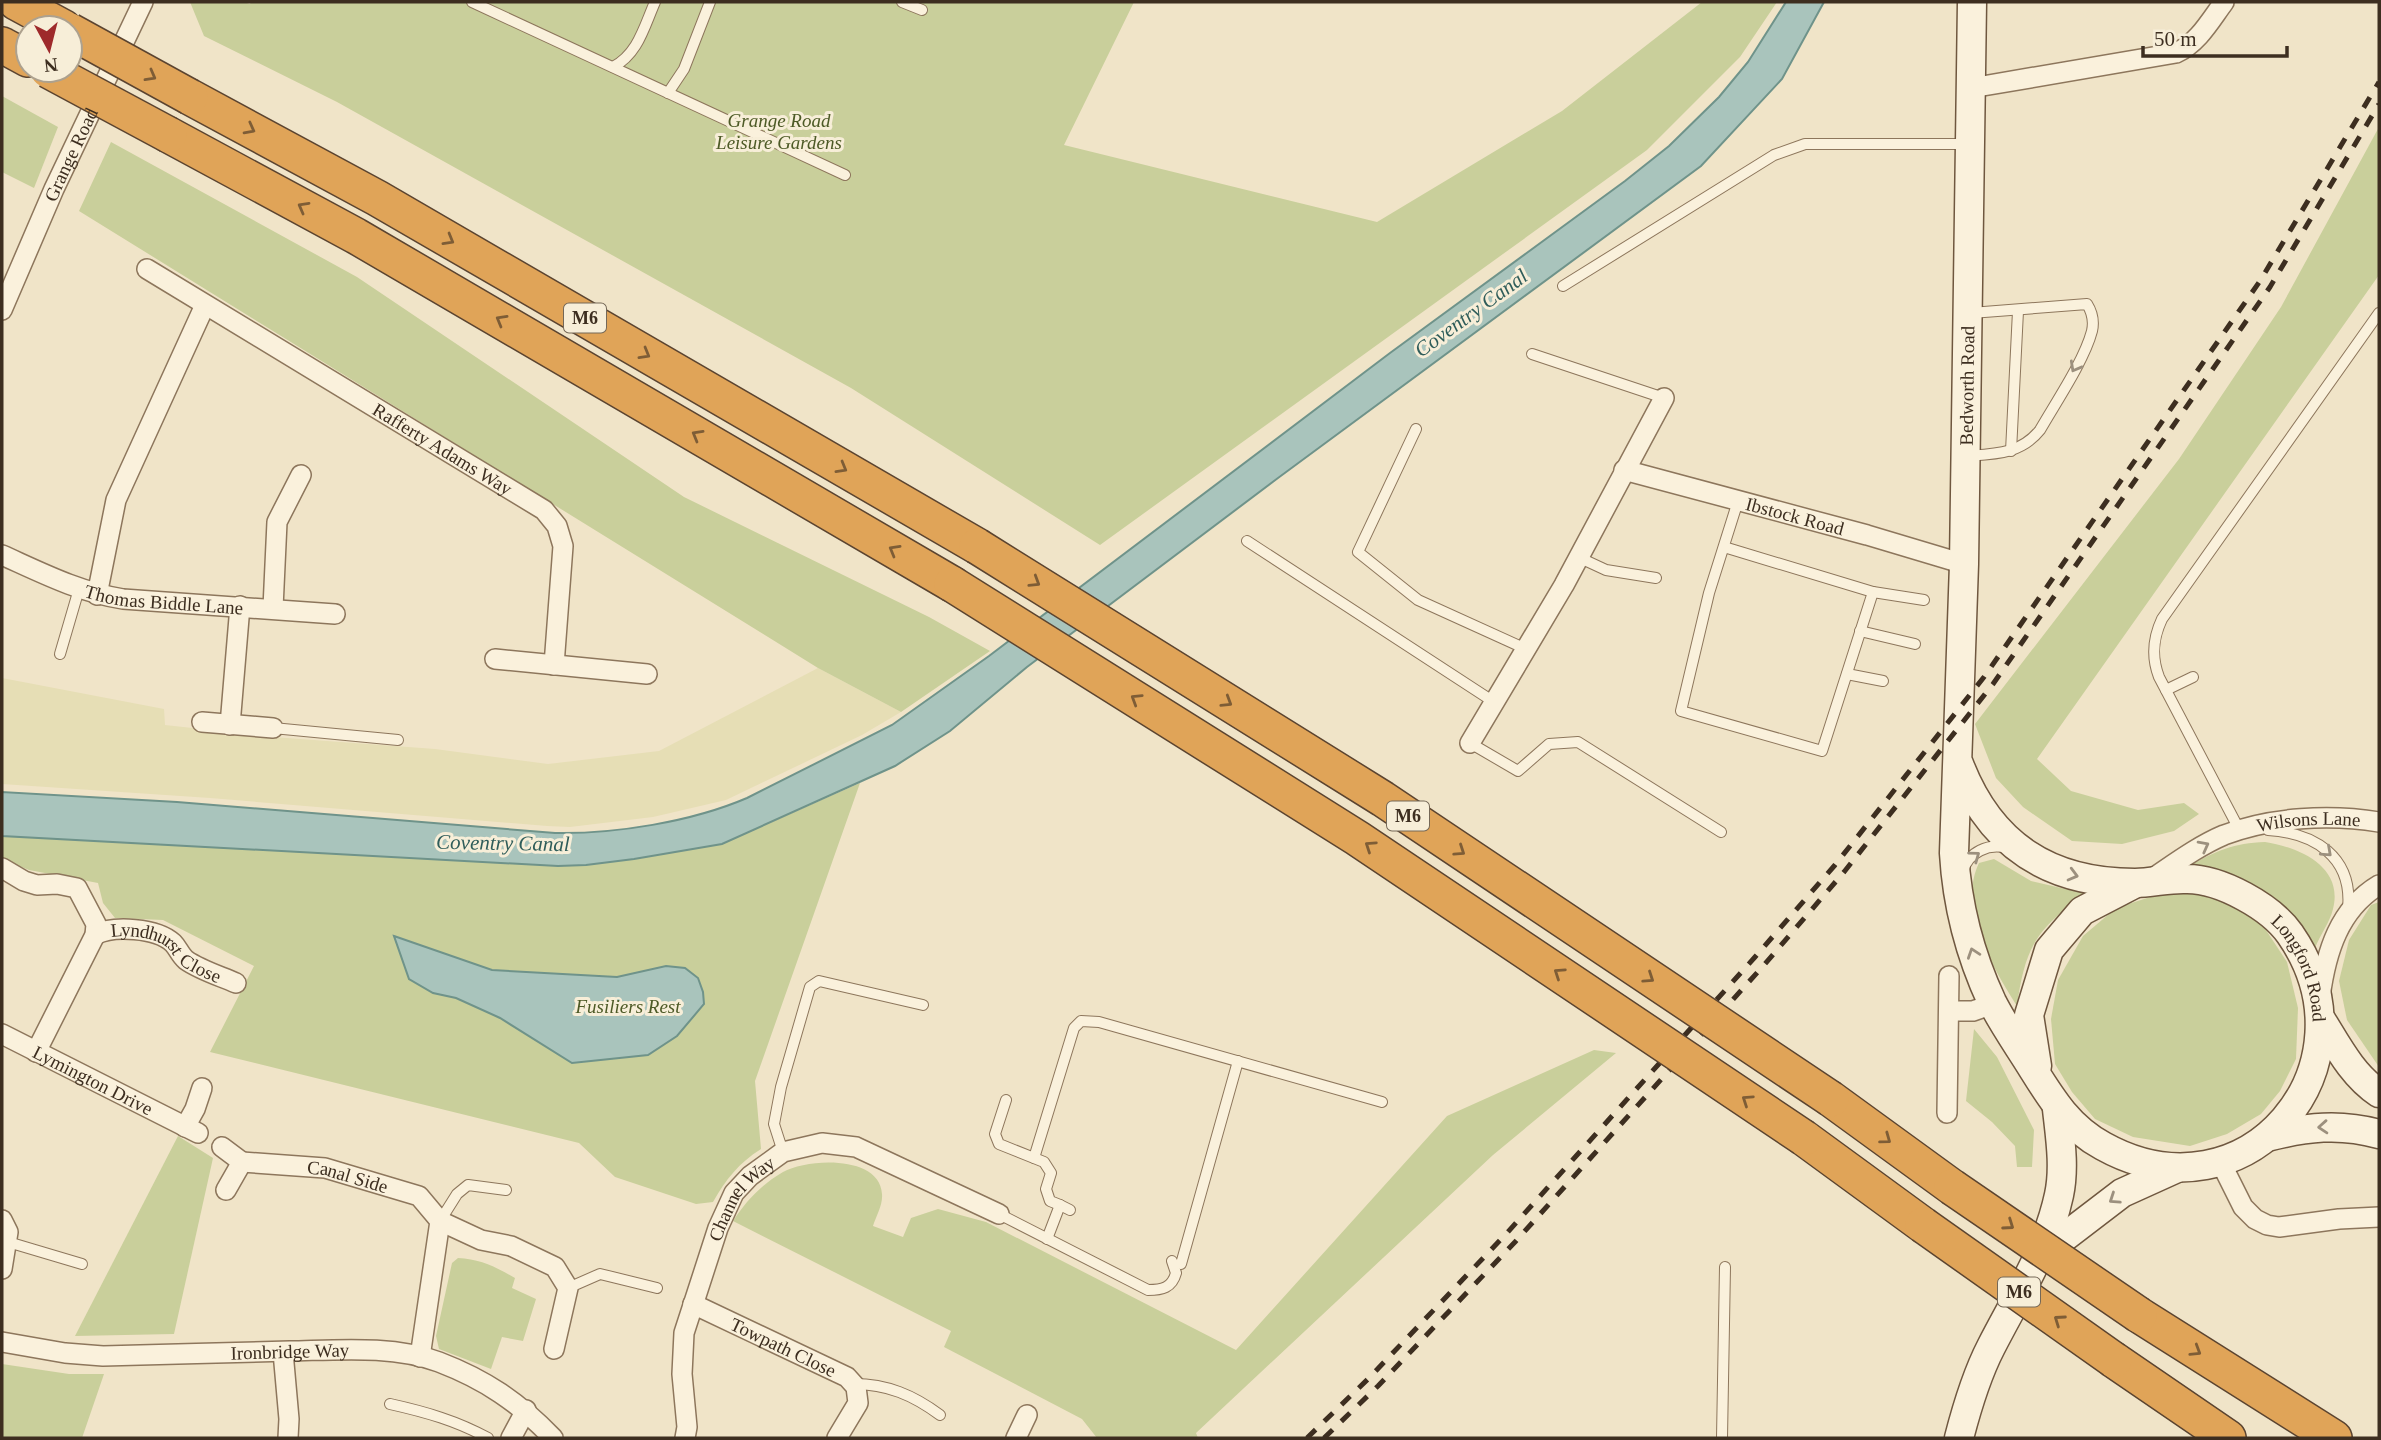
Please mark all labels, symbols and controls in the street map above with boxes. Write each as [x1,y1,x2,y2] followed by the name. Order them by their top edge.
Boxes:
[14,14,84,84] north arrow
[2143,14,2286,58] scale bar
[2154,27,2197,51] text: 50 m
[43,54,59,77] text: N
[144,67,157,81] one-way arrow
[40,104,102,204] street label: Grange Road
[715,110,842,153] park label: Grange Road Leisure Gardens
[243,121,255,134] one-way arrow
[298,202,310,215] one-way arrow
[441,231,454,244] one-way arrow
[1410,264,1532,362] water label: Coventry Canal
[564,304,606,332] road number: M6
[495,316,508,329] one-way arrow
[1956,325,1978,446] street label: Bedworth Road
[638,345,651,358] one-way arrow
[2070,360,2083,372] one-way arrow
[369,399,516,500] street label: Rafferty Adams Way
[692,430,704,443] one-way arrow
[835,459,848,472] one-way arrow
[1743,493,1847,540] street label: Ibstock Road
[888,545,901,558] one-way arrow
[1027,573,1040,586] one-way arrow
[82,580,244,618] street label: Thomas Biddle Lane
[1130,694,1143,707] one-way arrow
[1220,694,1233,707] one-way arrow
[1387,802,1429,830] road number: M6
[2255,808,2361,836] street label: Wilsons Lane
[436,830,570,856] water label: Coventry Canal
[1364,841,1377,854] one-way arrow
[2197,841,2209,854] one-way arrow
[1453,843,1466,856] one-way arrow
[2319,844,2332,856] one-way arrow
[1968,852,1980,864] one-way arrow
[2066,867,2078,882] one-way arrow
[2267,910,2330,1023] street label: Longford Road
[110,919,224,987] street label: Lyndhurst Close
[1967,947,1981,960] one-way arrow
[1553,968,1566,981] one-way arrow
[1642,970,1655,983] one-way arrow
[574,996,681,1017] park label: Fusiliers Rest
[29,1041,156,1119] street label: Lymington Drive
[1742,1095,1755,1108] one-way arrow
[2317,1119,2328,1134] one-way arrow
[1878,1131,1891,1143] one-way arrow
[705,1152,779,1244] street label: Channel Way
[307,1157,390,1197] street label: Canal Side
[2108,1191,2121,1204] one-way arrow
[2001,1217,2014,1230] one-way arrow
[1998,1278,2040,1307] road number: M6
[727,1313,839,1381] street label: Towpath Close
[2054,1316,2067,1328] one-way arrow
[230,1340,350,1364] street label: Ironbridge Way
[2189,1343,2202,1356] one-way arrow

